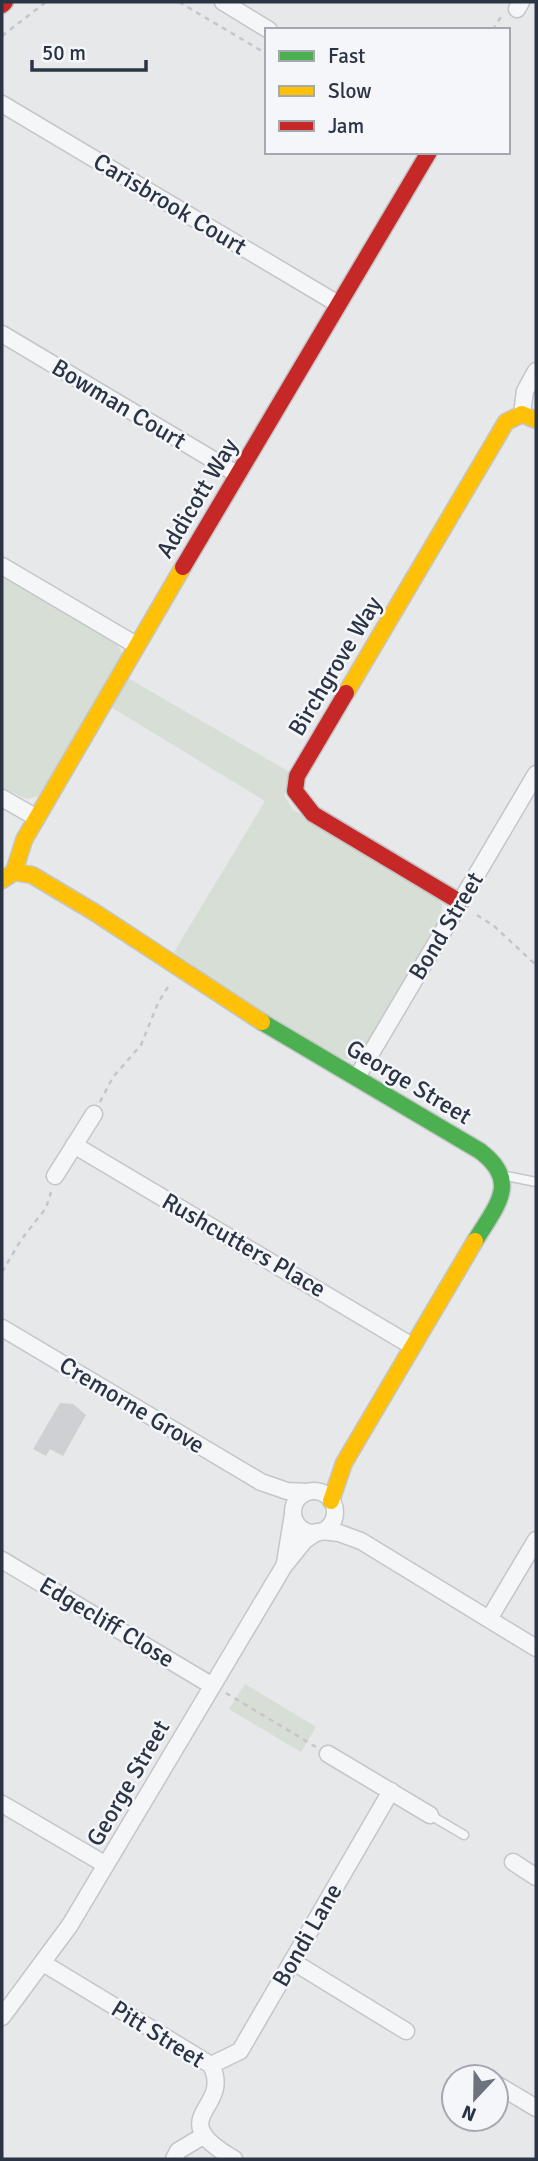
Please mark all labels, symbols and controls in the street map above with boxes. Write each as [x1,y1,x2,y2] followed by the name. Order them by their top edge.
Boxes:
[32,28,145,72] scale bar
[265,28,510,154] legend
[42,40,86,66] text: 50 m
[328,43,365,69] text: Fast
[328,78,372,104] text: Slow
[328,113,364,139] text: Jam
[88,146,252,262] street label: Carisbrook Court
[46,352,192,456] street label: Bowman Court
[150,433,244,563] street label: Addicott Way
[282,591,388,741] street label: Birchgrove Way
[402,867,490,985] street label: Bond Street
[341,1033,477,1131] street label: George Street
[157,1186,331,1304] street label: Rushcutters Place
[54,1350,210,1460] street label: Cremorne Grove
[34,1570,180,1674] street label: Edgecliff Close
[80,1714,176,1852] street label: George Street
[265,1878,349,1992] street label: Bondi Lane
[106,1994,210,2074] street label: Pitt Street
[440,2063,510,2133] north arrow
[458,2099,480,2126] text: N

